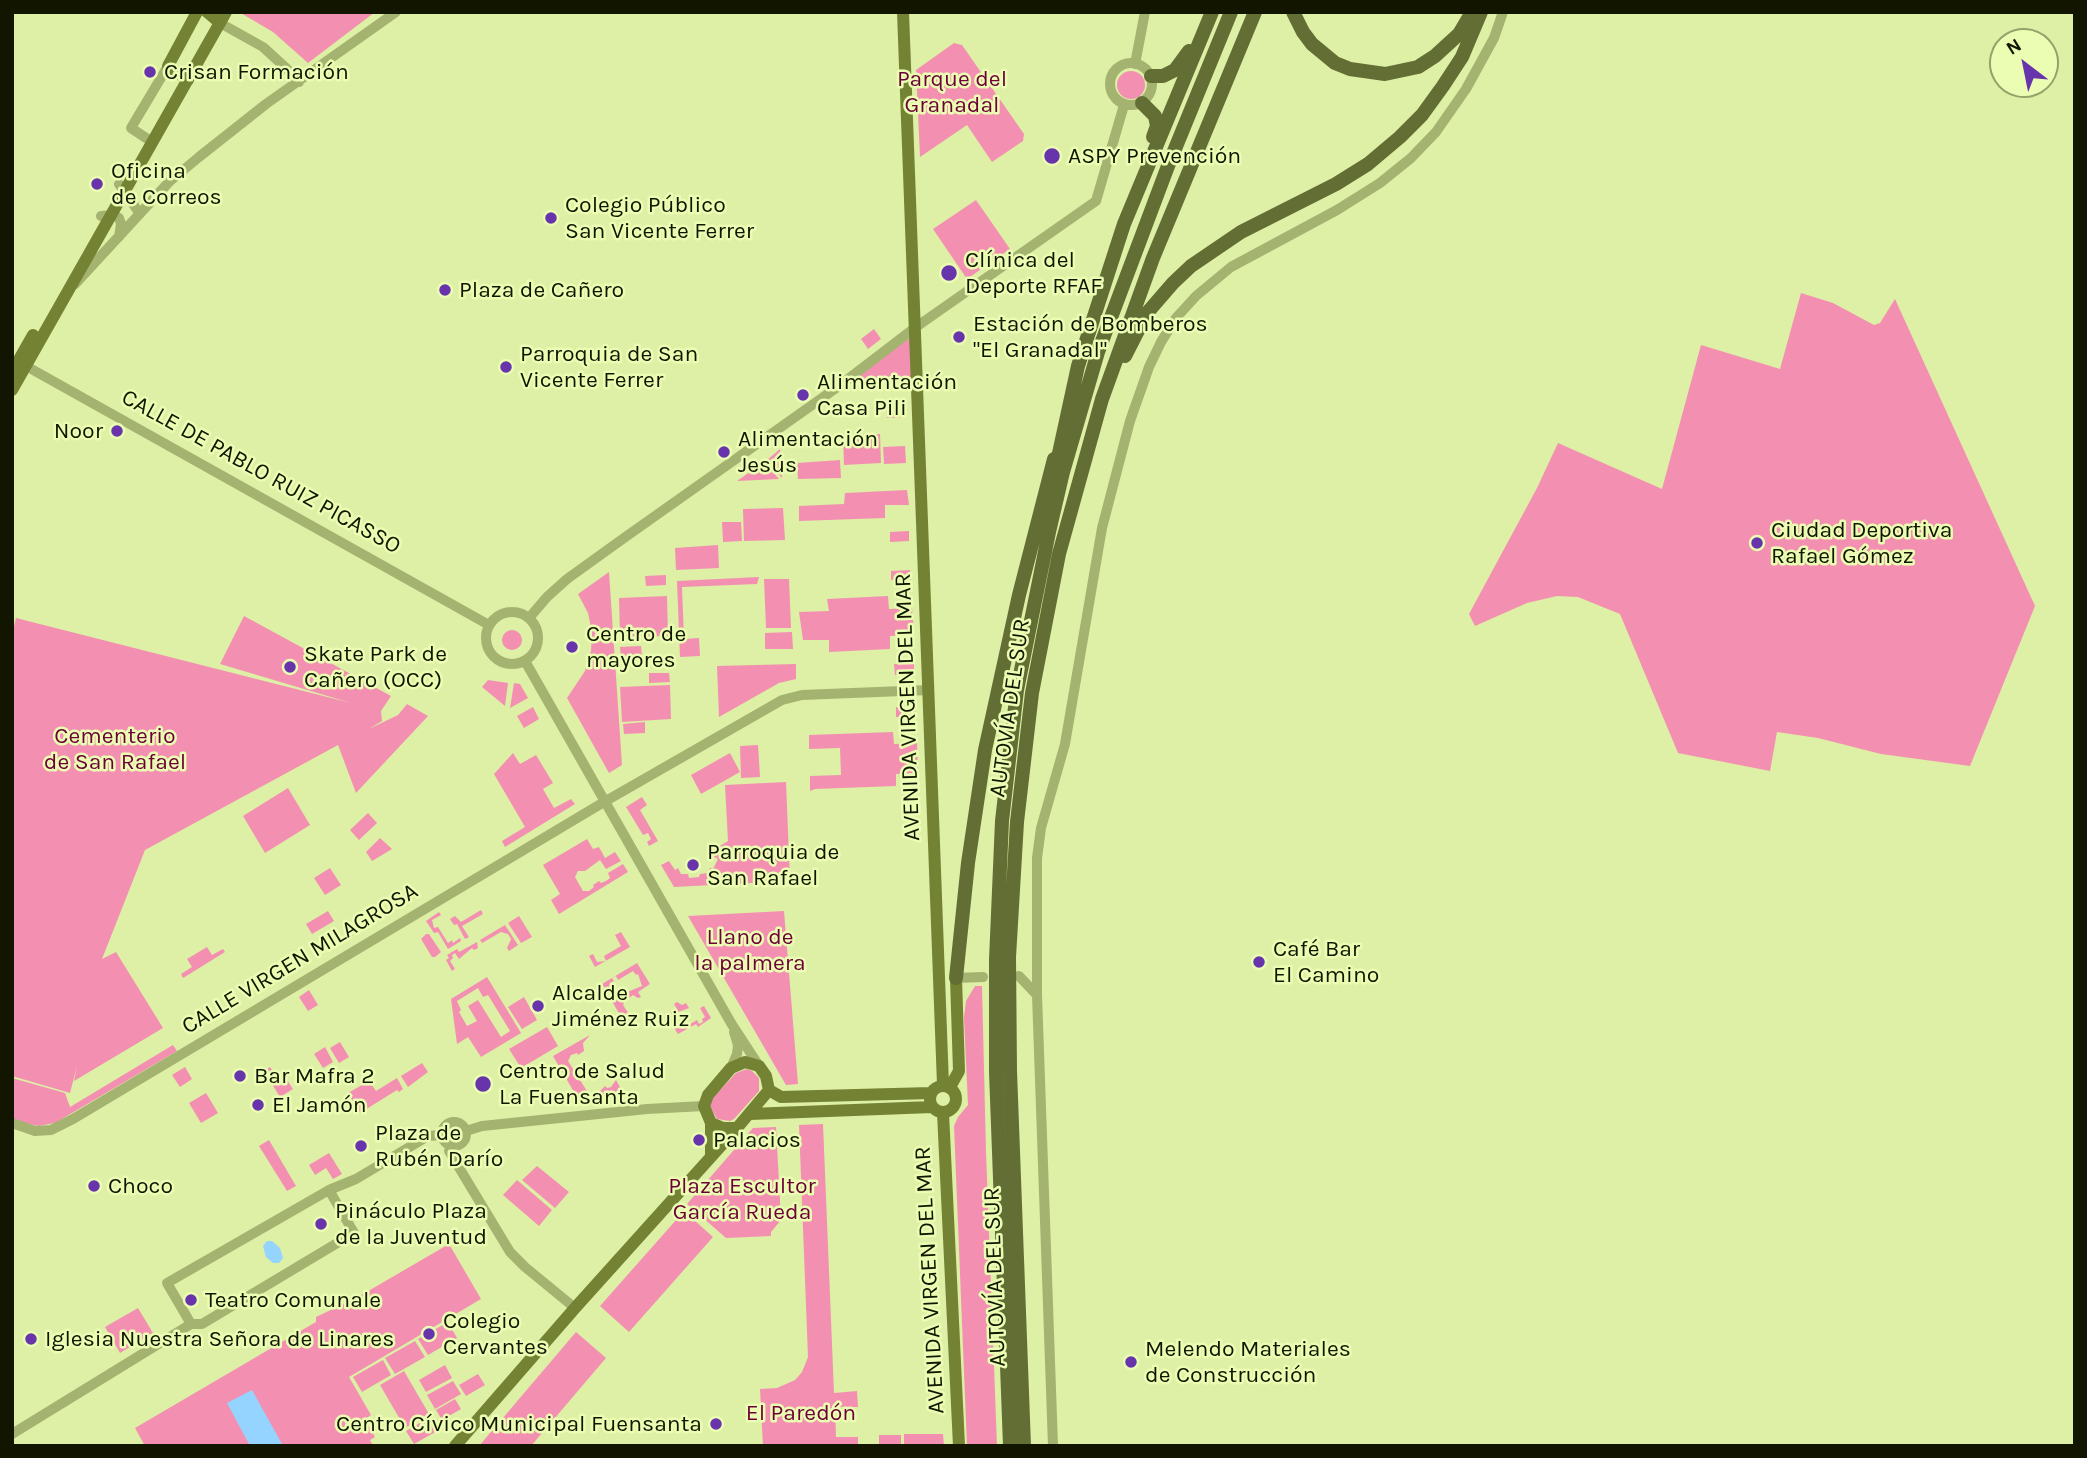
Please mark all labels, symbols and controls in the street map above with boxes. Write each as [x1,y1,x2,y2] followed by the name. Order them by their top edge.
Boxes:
[1989,28,2059,98] north arrow
[2002,34,2026,60] text: N
[164,58,349,86] place label: Crisan Formación
[142,64,158,80] marker: Crisan Formación
[897,65,1007,119] park label: Parque del Granadal
[1068,142,1241,170] place label: ASPY Prevención
[1042,146,1062,166] marker: ASPY Prevención
[111,157,222,211] place label: Oficina de Correos
[89,176,105,192] marker: Oficina de Correos
[565,191,754,245] place label: Colegio Público San Vicente Ferrer
[543,210,559,226] marker: Colegio Público San Vicente Ferrer
[965,246,1102,300] place label: Clínica del Deporte RFAF
[939,263,959,283] marker: Clínica del Deporte RFAF
[459,276,624,304] place label: Plaza de Cañero
[437,282,453,298] marker: Plaza de Cañero
[973,310,1208,364] place label: Estación de Bomberos "El Granadal"
[951,329,967,345] marker: Estación de Bomberos "El Granadal"
[520,340,698,394] place label: Parroquia de San Vicente Ferrer
[498,359,514,375] marker: Parroquia de San Vicente Ferrer
[817,368,957,422] place label: Alimentación Casa Pili
[117,384,405,560] street label: CALLE DE PABLO RUIZ PICASSO
[795,387,811,403] marker: Alimentación Casa Pili
[54,417,103,445] place label: Noor
[109,423,125,439] marker: Noor
[738,425,878,479] place label: Alimentación Jesús
[716,444,732,460] marker: Alimentación Jesús
[1771,516,1952,570] place label: Ciudad Deportiva Rafael Gómez
[1749,535,1765,551] marker: Ciudad Deportiva Rafael Gómez
[890,573,926,841] street label: AVENIDA VIRGEN DEL MAR
[984,617,1036,799] street label: AUTOVÍA DEL SUR
[586,620,686,674] place label: Centro de mayores
[564,639,580,655] marker: Centro de mayores
[304,640,447,694] place label: Skate Park de Cañero (OCC)
[282,659,298,675] marker: Skate Park de Cañero (OCC)
[44,722,186,776] park label: Cementerio de San Rafael
[707,838,839,892] place label: Parroquia de San Rafael
[685,857,701,873] marker: Parroquia de San Rafael
[177,878,423,1040] street label: CALLE VIRGEN MILAGROSA
[694,923,806,977] park label: Llano de la palmera
[1273,935,1379,989] place label: Café Bar El Camino
[1251,954,1267,970] marker: Café Bar El Camino
[552,979,689,1033] place label: Alcalde Jiménez Ruiz
[530,998,546,1014] marker: Alcalde Jiménez Ruiz
[499,1057,665,1111] place label: Centro de Salud La Fuensanta
[254,1062,375,1090] place label: Bar Mafra 2
[232,1068,248,1084] marker: Bar Mafra 2
[473,1074,493,1094] marker: Centro de Salud La Fuensanta
[272,1091,367,1119] place label: El Jamón
[250,1097,266,1113] marker: El Jamón
[375,1119,503,1173] place label: Plaza de Rubén Darío
[713,1126,801,1154] place label: Palacios
[691,1132,707,1148] marker: Palacios
[353,1138,369,1154] marker: Plaza de Rubén Darío
[909,1145,951,1415] street label: AVENIDA VIRGEN DEL MAR
[108,1172,173,1200] place label: Choco
[668,1172,816,1226] park label: Plaza Escultor García Rueda
[86,1178,102,1194] marker: Choco
[978,1187,1012,1367] street label: AUTOVÍA DEL SUR
[335,1197,487,1251] place label: Pináculo Plaza de la Juventud
[313,1216,329,1232] marker: Pináculo Plaza de la Juventud
[205,1286,381,1314] place label: Teatro Comunale
[183,1292,199,1308] marker: Teatro Comunale
[443,1307,548,1361] place label: Colegio Cervantes
[45,1325,394,1353] place label: Iglesia Nuestra Señora de Linares
[421,1326,437,1342] marker: Colegio Cervantes
[23,1331,39,1347] marker: Iglesia Nuestra Señora de Linares
[1145,1335,1351,1389] place label: Melendo Materiales de Construcción
[1123,1354,1139,1370] marker: Melendo Materiales de Construcción
[746,1399,856,1427] park label: El Paredón
[336,1410,702,1438] place label: Centro Cívico Municipal Fuensanta
[708,1416,724,1432] marker: Centro Cívico Municipal Fuensanta

